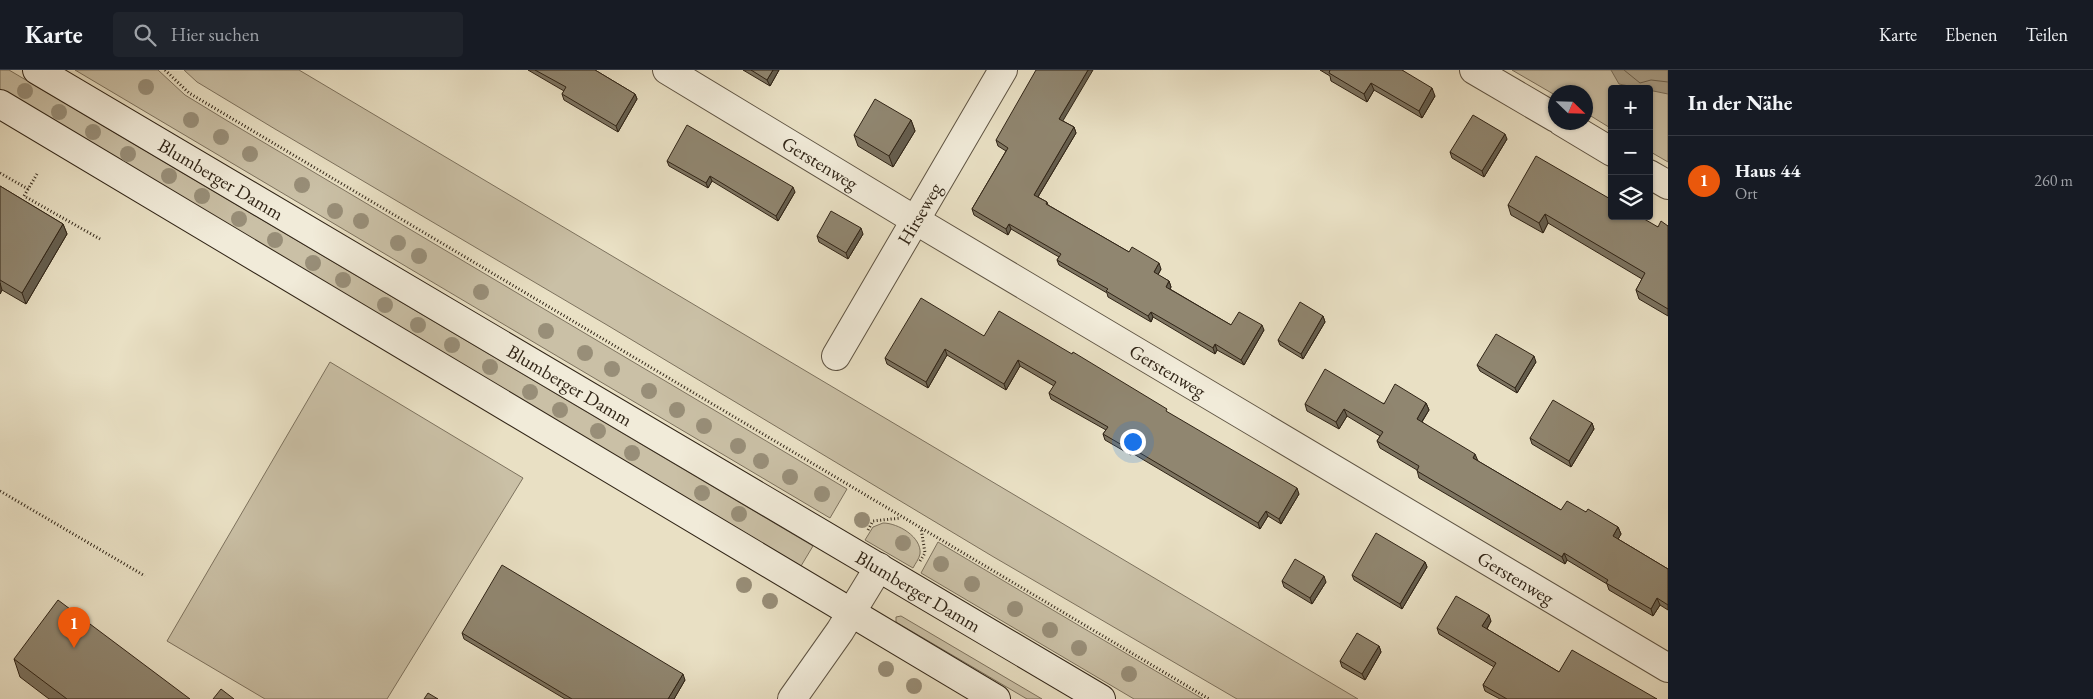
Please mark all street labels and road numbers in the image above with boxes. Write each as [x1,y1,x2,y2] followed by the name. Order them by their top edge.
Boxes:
[777,130,864,196] street label: Gerstenweg
[154,132,289,226] street label: Blumberger Damm
[891,177,948,249] street label: Hirseweg
[503,338,637,432] street label: Blumberger Damm
[1125,338,1211,403] street label: Gerstenweg
[851,544,986,638] street label: Blumberger Damm
[1473,545,1559,610] street label: Gerstenweg

